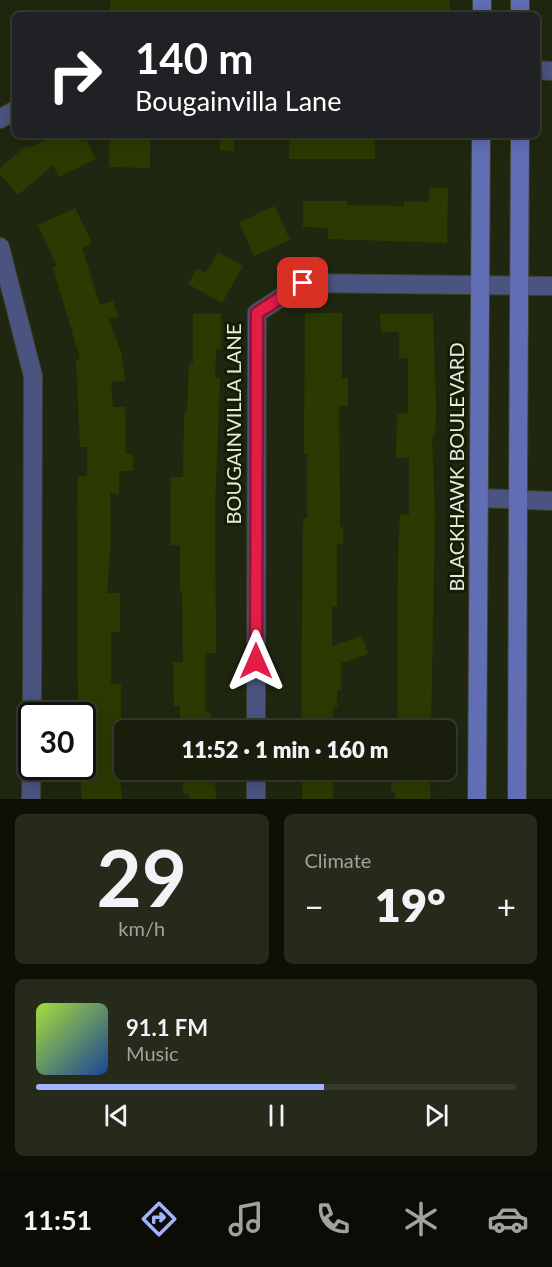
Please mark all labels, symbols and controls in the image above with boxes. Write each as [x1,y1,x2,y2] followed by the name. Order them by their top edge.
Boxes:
[135,33,253,83] text: 140 m
[36,36,114,114] icon: right
[135,84,341,117] text: Bougainvilla Lane
[277,257,328,308] pin
[286,266,319,299] icon: arrive
[221,324,245,524] street label: BOUGAINVILLA LANE
[444,342,468,592] street label: BLACKHAWK BOULEVARD
[224,629,288,693] position arrow
[18,702,96,780] speed limit sign: 30
[182,736,388,763] text: 11:52 · 1 min · 160 m
[97,830,187,924] text: 29
[305,848,371,872] text: Climate
[375,878,446,932] text: 19°
[305,886,324,926] text: −
[497,886,516,926] text: +
[118,916,165,940] text: km/h
[126,1014,208,1041] text: 91.1 FM
[126,1041,179,1065] text: Music
[100,1099,133,1132] icon: previous
[260,1099,293,1132] icon: pause
[420,1099,453,1132] icon: next
[138,1198,180,1240] icon: directions
[225,1198,267,1240] icon: music
[312,1198,354,1240] icon: phone
[400,1198,442,1240] icon: climate
[487,1198,529,1240] icon: car
[23,1203,92,1236] text: 11:51

